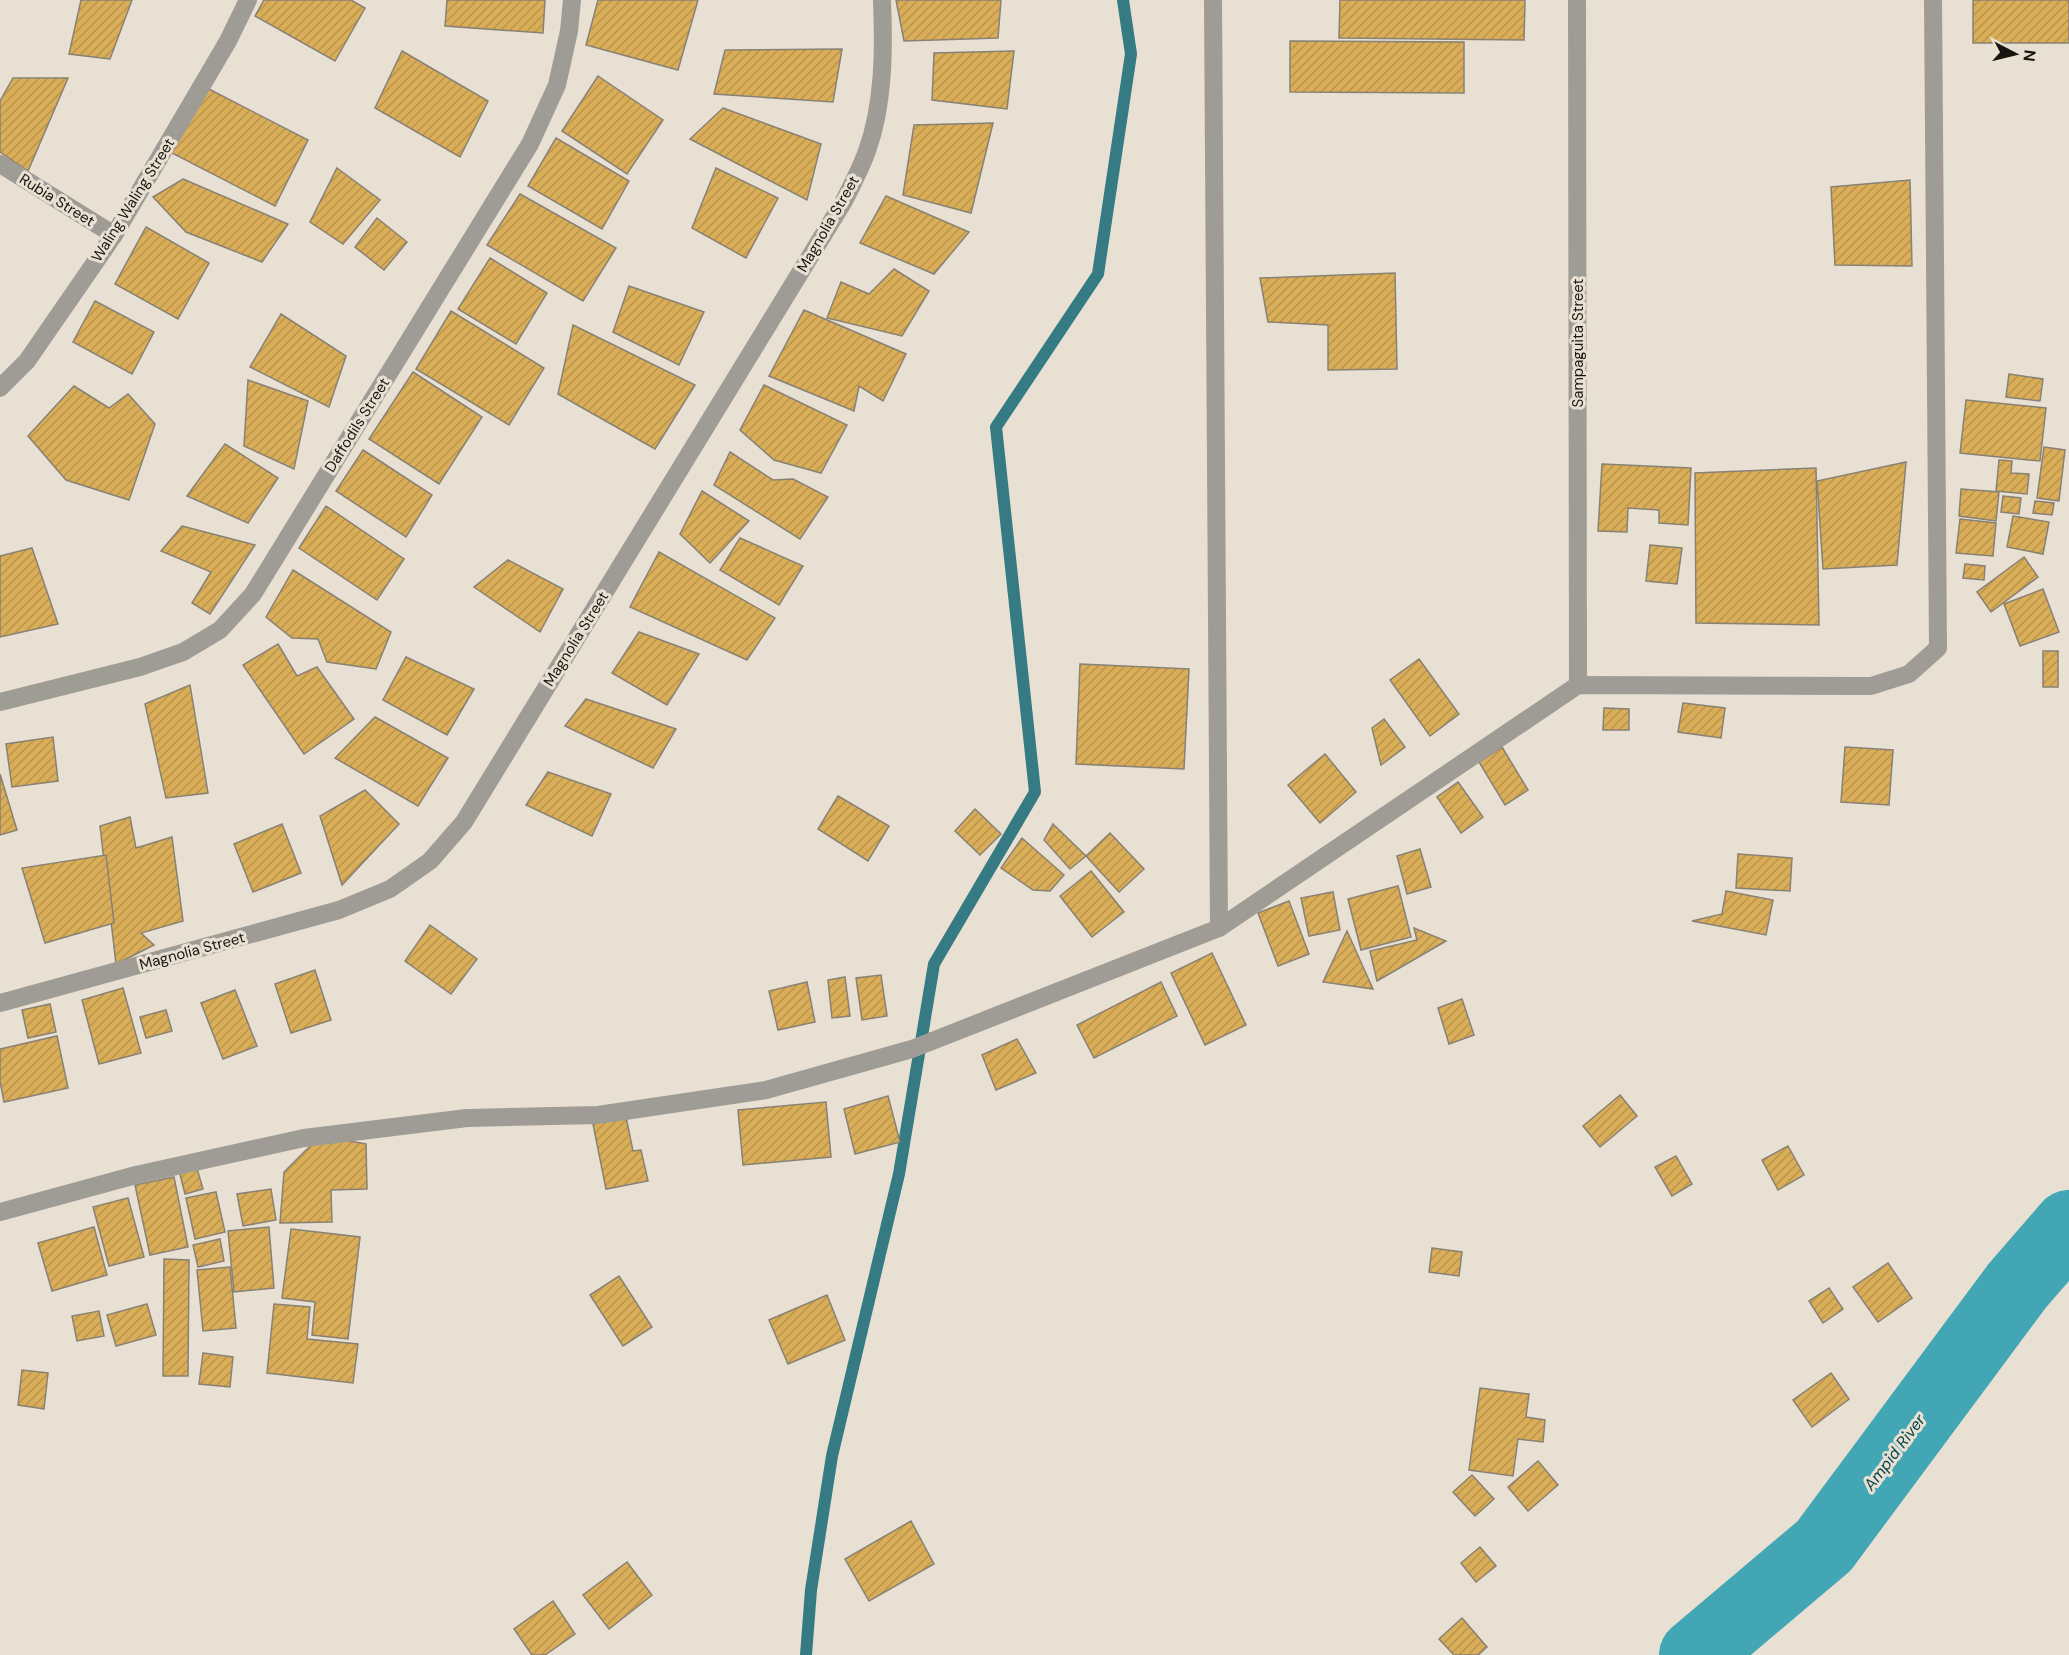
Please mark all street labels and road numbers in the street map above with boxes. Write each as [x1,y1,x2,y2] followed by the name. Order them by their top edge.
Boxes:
[87,134,179,266] street label: Waling Waling Street
[16,169,99,231] street label: Rubia Street
[792,172,864,276] street label: Magnolia Street
[1568,278,1588,407] street label: Sampaguita Street
[320,374,394,476] street label: Daffodils Street
[539,588,613,690] street label: Magnolia Street
[137,927,247,975] street label: Magnolia Street

